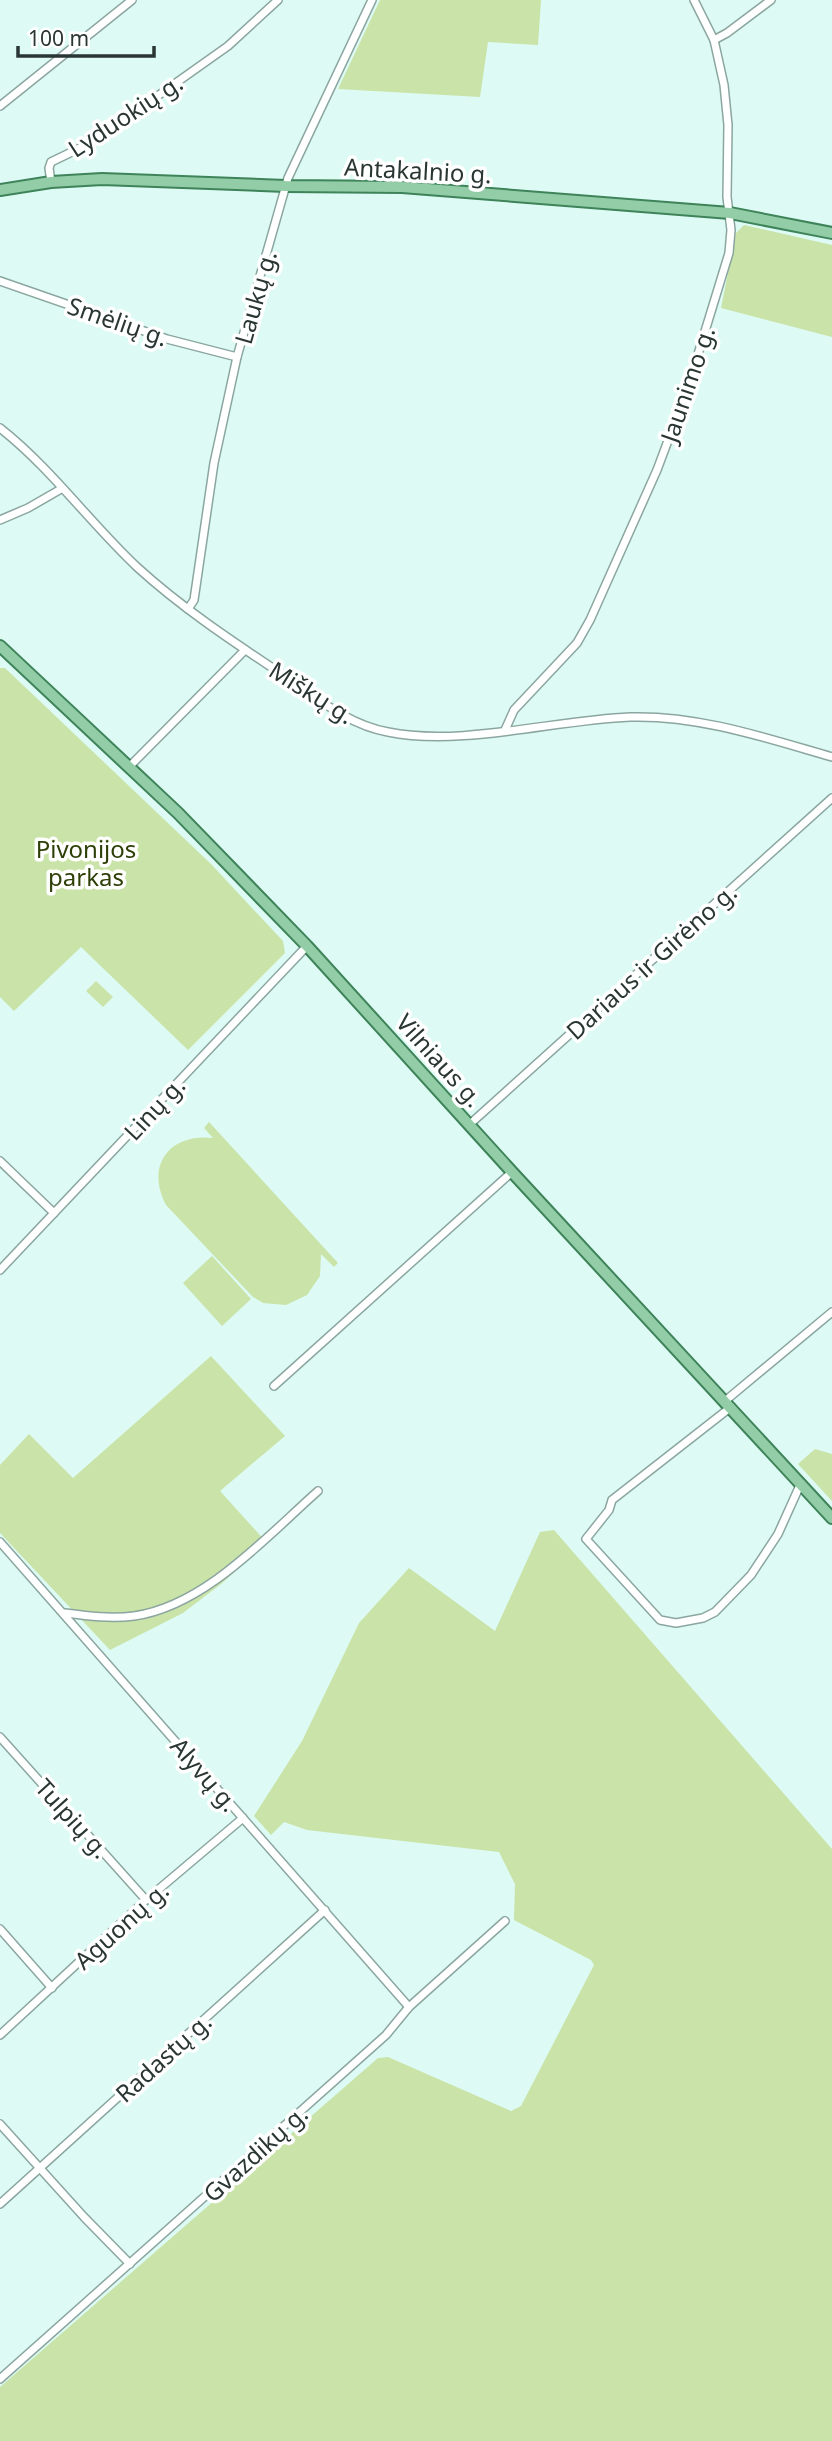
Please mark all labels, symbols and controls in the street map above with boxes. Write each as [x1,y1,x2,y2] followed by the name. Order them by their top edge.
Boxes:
[18,14,154,58] scale bar
[28,24,89,52] text: 100 m
[61,66,189,164] street label: Lyduokių g.
[343,150,493,190] street label: Antakalnio g.
[226,246,284,348] street label: Laukų g.
[64,288,172,354] street label: Smėlių g.
[651,322,722,448] street label: Jaunimo g.
[263,653,361,731] street label: Miškų g.
[36,832,136,893] park label: Pivonijos parkas
[559,876,743,1046] street label: Dariaus ir Girėno g.
[389,1006,491,1114] street label: Vilniaus g.
[116,1069,192,1147] street label: Linų g.
[164,1730,246,1818] street label: Alyvų g.
[28,1771,118,1865] street label: Tulpių g.
[67,1874,175,1976] street label: Aguonų g.
[108,2005,218,2109] street label: Radastų g.
[195,2097,315,2209] street label: Gvazdikų g.

